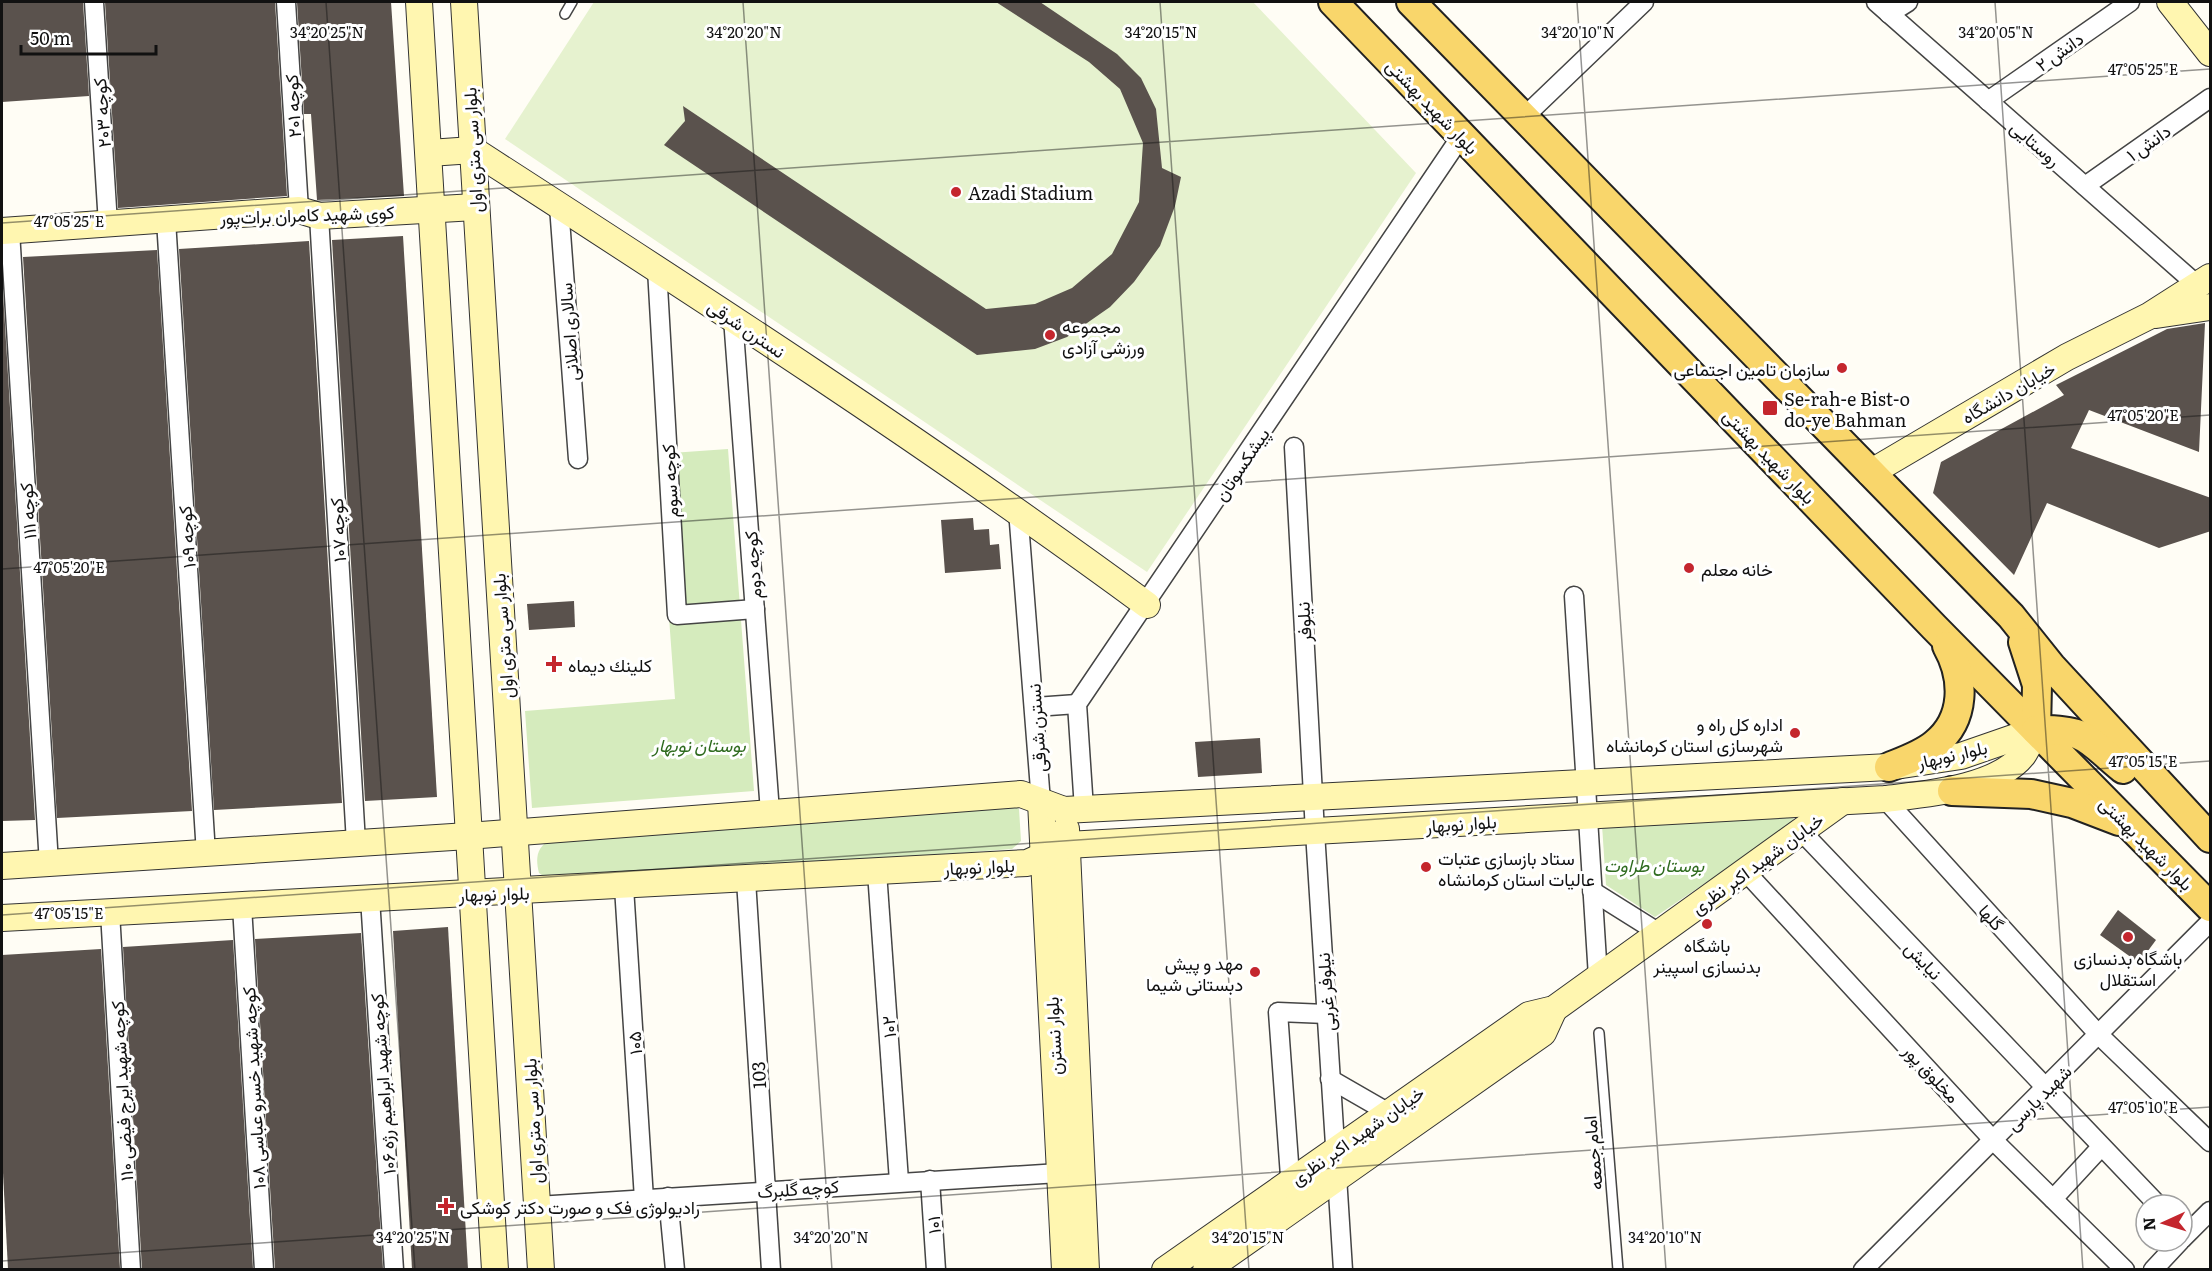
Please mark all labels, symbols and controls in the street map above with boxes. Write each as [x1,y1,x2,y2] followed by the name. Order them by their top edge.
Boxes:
[21,18,156,56] scale bar
[290,20,364,43] text: 34°20'25"N
[706,20,782,43] text: 34°20'20"N
[1125,20,1197,43] text: 34°20'15"N
[1541,20,1615,43] text: 34°20'10"N
[1958,20,2034,43] text: 34°20'05"N
[30,24,71,51] text: 50 m
[2029,25,2089,77] street label: دانش ۲
[1380,52,1486,160] street label: بلوار شهید بهشتی
[2108,57,2178,80] text: 47°05'25"E
[277,74,307,138] street label: کوچه ۲۰۱
[85,77,117,149] street label: کوچه ۲۰۳
[455,87,489,213] street label: بلوار سی متری اول
[2005,113,2067,173] street label: روستایی
[2120,117,2176,167] street label: دانش ۱
[968,179,1093,206] place label: Azadi Stadium
[949,185,963,199] marker: Azadi Stadium
[218,197,395,231] street label: کوی شهید کامران برات‌پور
[34,209,104,232] text: 47°05'25"E
[551,282,585,382] street label: سالاری اصلانی
[703,292,791,364] street label: نسترن شرقی
[1062,312,1145,360] place label: مجموعه ورزشی آزادی
[1043,328,1057,342] marker: مجموعه ورزشی آزادی
[1956,354,2060,430] street label: خیابان دانشگاه
[1673,355,1830,382] place label: سازمان تامین اجتماعی
[1835,361,1849,375] marker: سازمان تامین اجتماعی
[1784,385,1910,433] place label: Se-rah-e Bist-o do-ye Bahman
[1761,399,1779,417] marker: Se-rah-e Bist-o do-ye Bahman
[1717,402,1823,510] street label: بلوار شهید بهشتی
[2107,403,2179,426] text: 47°05'20"E
[1207,422,1275,506] street label: پیشکسوتان
[654,443,684,519] street label: کوچه سوم
[12,482,42,540] street label: کوچه ۱۱۱
[322,497,352,563] street label: کوچه ۱۰۷
[170,505,202,569] street label: کوچه ۱۰۹
[736,530,768,600] street label: کوچه دوم
[33,555,105,578] text: 47°05'20"E
[1701,555,1773,582] place label: خانه معلم
[1682,561,1696,575] marker: خانه معلم
[484,572,520,700] street label: بلوار سی متری اول
[1288,601,1318,644] street label: نیلوفر
[568,651,652,678] place label: كلينك ديماه
[545,655,563,673] marker: كلينك ديماه
[1019,683,1053,773] street label: نسترن شرقی
[1606,710,1783,758] place label: اداره کل راه و شهرسازی استان کرمانشاه
[1788,726,1802,740] marker: اداره کل راه و شهرسازی استان کرمانشاه
[652,731,746,758] park label: بوستان نوبهار
[1913,733,1990,775] street label: بلوار نوبهار
[2108,749,2178,772] text: 47°05'15"E
[2094,790,2200,896] street label: بلوار شهید بهشتی
[1685,806,1829,920] street label: خیابان شهید اکبر نظری
[1424,807,1497,839] street label: بلوار نوبهار
[1438,844,1595,892] place label: ستاد بازسازی عتبات عالیات استان کرمانشاه
[942,851,1015,881] street label: بلوار نوبهار
[1604,851,1705,878] park label: بوستان طراوت
[1419,860,1433,874] marker: ستاد بازسازی عتبات عالیات استان کرمانشاه
[457,878,530,908] street label: بلوار نوبهار
[1973,898,2011,936] street label: گلها
[34,901,104,924] text: 47°05'15"E
[1700,917,1714,931] marker: باشگاه بدنسازی اسپینر
[2121,930,2135,944] marker: باشگاه بدنسازی استقلال
[1652,931,1761,979] place label: باشگاه بدنسازی اسپینر
[1899,935,1949,985] street label: نیایش
[2074,944,2182,992] place label: باشگاه بدنسازی استقلال
[1146,949,1243,997] place label: مهد و پیش دبستانی شیما
[1309,952,1341,1032] street label: نیلوفر غربی
[1248,965,1262,979] marker: مهد و پیش دبستانی شیما
[234,986,272,1190] street label: کوچه شهید خسرو عباسی ۱۰۸
[362,993,402,1175] street label: کوچه شهید ابراهیم رژه ۱۰۶
[1037,996,1069,1076] street label: بلوار نسترن
[103,1000,139,1182] street label: کوچه شهید ایرج فیضی ۱۱۰
[874,1015,902,1039] street label: ۱۰۲
[620,1030,648,1056] street label: ۱۰۵
[1897,1037,1967,1109] street label: مخلوق پور
[515,1058,549,1184] street label: بلوار سی متری اول
[1999,1058,2077,1136] street label: شهید پارسی
[744,1061,772,1089] street label: 103
[1285,1079,1429,1191] street label: خیابان شهید اکبر نظری
[2108,1095,2178,1118] text: 47°05'10"E
[1575,1115,1609,1191] street label: امام جمعه
[756,1172,840,1204] street label: کوچه گلبرگ
[460,1193,700,1220] place label: رادیولوژی فک و صورت دکتر کوشکی
[2134,1193,2194,1253] north arrow
[437,1197,455,1215] marker: رادیولوژی فک و صورت دکتر کوشکی
[919,1215,947,1235] street label: ۱۰۱
[2136,1217,2160,1232] text: N
[376,1225,450,1248] text: 34°20'25"N
[793,1225,869,1248] text: 34°20'20"N
[1212,1225,1284,1248] text: 34°20'15"N
[1628,1225,1702,1248] text: 34°20'10"N

